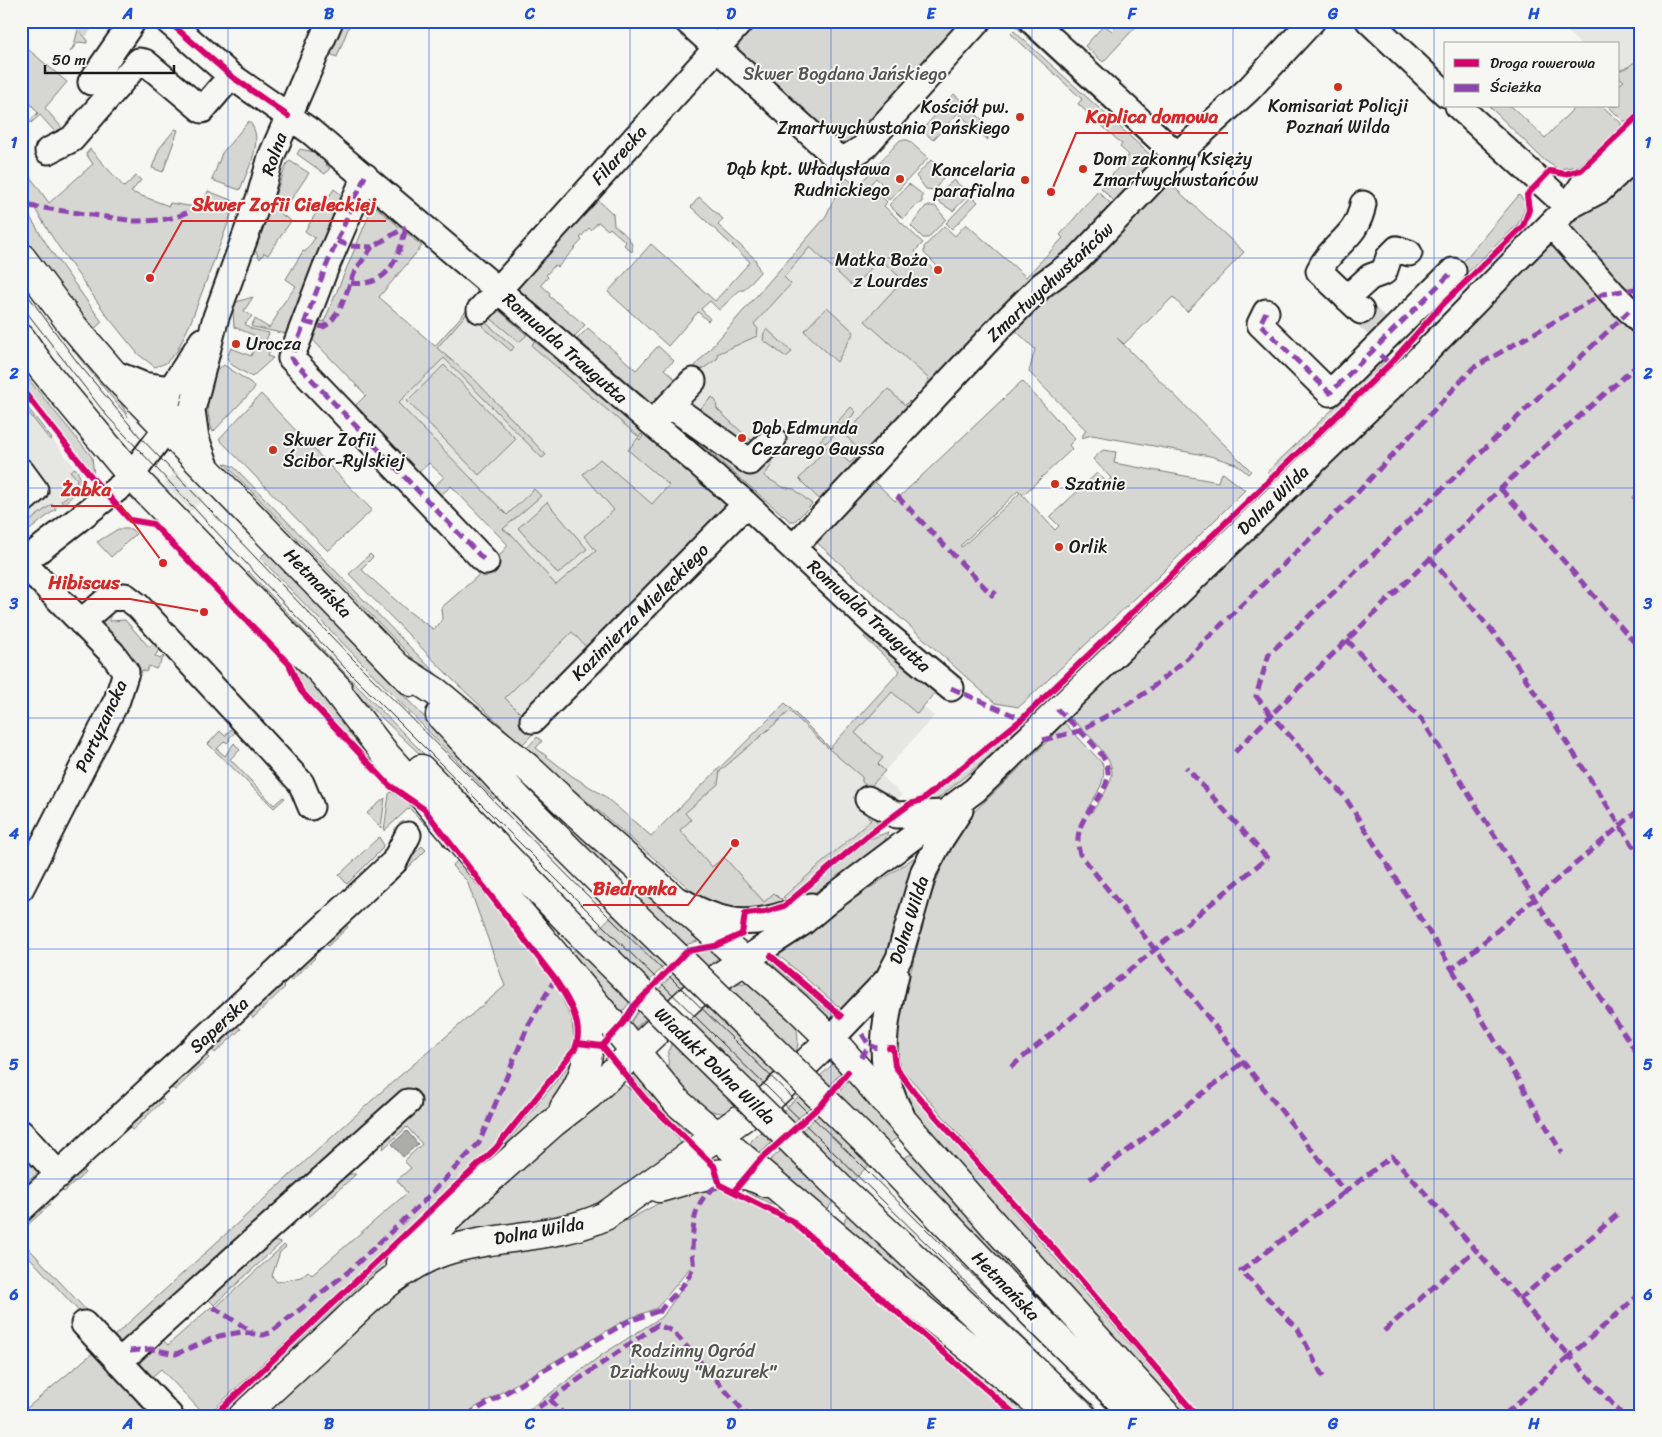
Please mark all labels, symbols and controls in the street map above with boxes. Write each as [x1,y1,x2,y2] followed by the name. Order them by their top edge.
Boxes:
[122,0,133,28] text: A
[324,0,335,28] text: B
[524,0,536,28] text: C
[726,0,736,28] text: D
[927,0,937,28] text: E
[1127,0,1138,28] text: F
[1327,0,1339,28] text: G
[1527,0,1540,28] text: H
[45,42,174,74] scale bar
[1444,42,1620,108] legend
[52,47,87,73] text: 50 m
[1490,50,1596,76] text: Droga rowerowa
[743,58,947,90] park label: Skwer Bogdana Jańskiego
[1490,74,1542,100] text: Ścieżka
[1332,81,1344,93] marker: Komisariat Policji Poznań Wilda
[1268,90,1409,143] place label: Komisariat Policji Poznań Wilda
[777,91,1010,144] place label: Kościół pw. Zmartwychwstania Pańskiego
[1076,99,1228,133] callout: Kaplica domowa
[1085,100,1219,133] text: Kaplica domowa
[1014,111,1026,123] marker: Kościół pw. Zmartwychwstania Pańskiego
[583,117,655,193] street label: Filarecka
[252,127,297,180] street label: Rolna
[11,128,18,157] text: 1
[1645,128,1652,157] text: 1
[1093,143,1259,196] place label: Dom zakonny Księży Zmartwychwstańców
[726,153,890,206] place label: Dąb kpt. Władysława Rudnickiego
[932,154,1016,207] place label: Kancelaria parafialna
[1077,163,1089,175] marker: Dom zakonny Księży Zmartwychwstańców
[894,173,906,185] marker: Dąb kpt. Władysława Rudnickiego
[1019,174,1031,186] marker: Kancelaria parafialna
[182,187,386,221] callout: Skwer Zofii Cieleckiej
[191,188,377,221] text: Skwer Zofii Cieleckiej
[979,214,1122,350] street label: Zmartwychwstańców
[835,244,929,297] place label: Matka Boża z Lourdes
[932,264,944,276] marker: Matka Boża z Lourdes
[495,284,636,413] street label: Romualda Traugutta
[246,328,302,360] place label: Urocza
[230,338,242,350] marker: Urocza
[8,359,19,388] text: 2
[1642,359,1653,388] text: 2
[752,412,885,465] place label: Dąb Edmunda Cezarego Gaussa
[283,424,405,477] place label: Skwer Zofii Ścibor-Rylskiej
[736,432,748,444] marker: Dąb Edmunda Cezarego Gaussa
[267,444,279,456] marker: Skwer Zofii Ścibor-Rylskiej
[1229,457,1317,543] street label: Dolna Wilda
[1065,468,1125,500] place label: Szatnie
[51,472,121,506] callout: Żabka
[60,473,111,506] text: Żabka
[1049,478,1061,490] marker: Szatnie
[1069,531,1108,563] place label: Orlik
[563,535,717,689] street label: Kazimierza Mielęckiego
[276,540,360,626] street label: Hetmańska
[1053,541,1065,553] marker: Orlik
[800,551,939,681] street label: Romualda Traugutta
[39,565,130,599] callout: Hibiscus
[47,566,121,599] text: Hibiscus
[9,589,19,618] text: 3
[1643,589,1653,618] text: 3
[66,674,136,778] street label: Partyzancka
[8,819,19,848] text: 4
[1642,819,1653,848] text: 4
[583,871,688,905] callout: Biedronka
[593,872,678,905] text: Biedronka
[880,872,938,968] street label: Dolna Wilda
[182,989,256,1061] street label: Saperska
[646,999,784,1133] street label: Wiadukt Dolna Wilda
[9,1050,19,1079] text: 5
[1643,1050,1653,1079] text: 5
[491,1207,587,1255] street label: Dolna Wilda
[964,1243,1048,1329] street label: Hetmańska
[8,1280,19,1309] text: 6
[1642,1280,1653,1309] text: 6
[610,1335,778,1388] park label: Rodzinny Ogród Działkowy "Mazurek"
[122,1409,133,1437] text: A
[324,1409,335,1437] text: B
[524,1409,536,1437] text: C
[726,1409,736,1437] text: D
[927,1409,937,1437] text: E
[1127,1409,1138,1437] text: F
[1327,1409,1339,1437] text: G
[1527,1409,1540,1437] text: H

